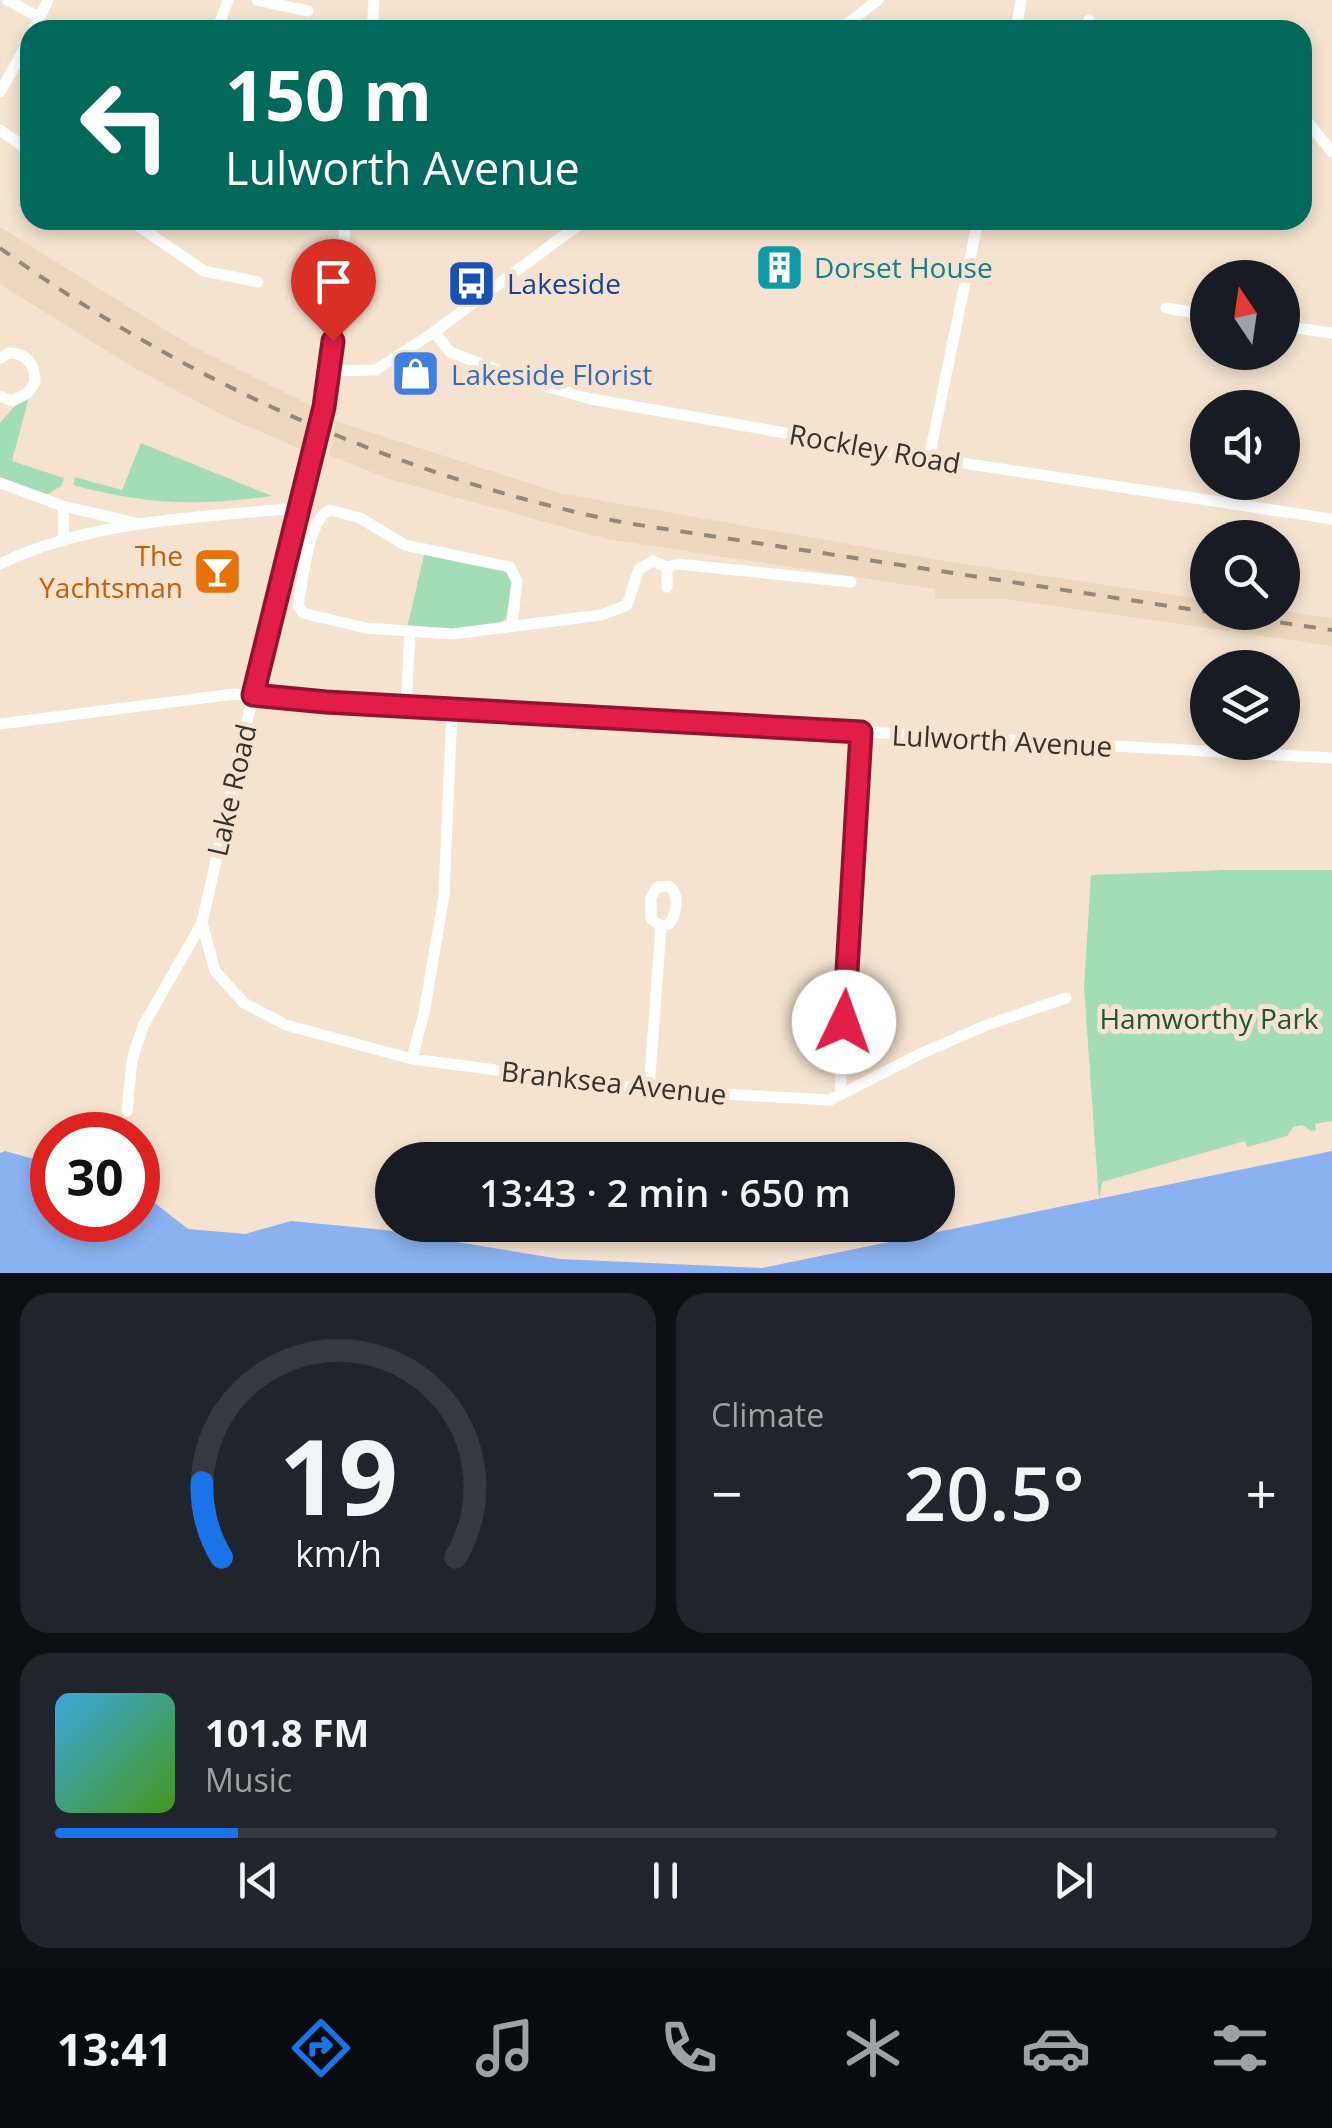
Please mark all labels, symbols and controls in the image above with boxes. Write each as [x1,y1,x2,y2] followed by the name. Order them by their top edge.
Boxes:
[225,46,432,142] text: 150 m
[60,60,190,190] icon: left
[225,137,580,198] text: Lulworth Avenue
[291,239,376,342] pin
[753,241,805,293] building icon: Dorset House
[814,248,993,286] place label: Dorset House
[306,254,361,309] icon: arrive
[446,257,498,309] bus stop icon: Lakeside
[1190,260,1300,370] north arrow
[1190,260,1300,760] map controls
[507,264,621,302] place label: Lakeside
[390,348,442,400] shop icon: Lakeside Florist
[451,355,652,393] place label: Lakeside Florist
[1190,390,1300,500] button: sound
[786,414,964,482] street label: Rockley Road
[1190,520,1300,630] button: search
[39,536,183,606] place label: The Yachtsman
[192,545,244,597] bar icon: The Yachtsman
[1190,650,1300,760] button: layers
[891,715,1113,765] street label: Lulworth Avenue
[197,720,265,860] street label: Lake Road
[792,970,896,1074] position arrow
[1099,999,1319,1037] park label: Hamworthy Park
[499,1051,729,1113] street label: Branksea Avenue
[30,1112,160,1242] speed limit sign: 30
[479,1166,851,1218] text: 13:43 · 2 min · 650 m
[711,1393,824,1436] text: Climate
[279,1404,397,1545] text: 19
[903,1441,1085,1543] text: 20.5°
[711,1455,742,1530] text: −
[1246,1455,1277,1530] text: +
[295,1529,381,1577] text: km/h
[205,1706,369,1758] text: 101.8 FM
[205,1758,292,1801] text: Music
[231,1853,286,1908] icon: previous
[638,1853,693,1908] icon: pause
[1046,1853,1101,1908] icon: next
[286,2013,356,2083] icon: directions
[470,2013,540,2083] icon: music
[654,2013,724,2083] icon: phone
[838,2013,908,2083] icon: climate
[1021,2013,1091,2083] icon: car
[1205,2013,1275,2083] icon: filters
[57,2018,173,2079] text: 13:41

